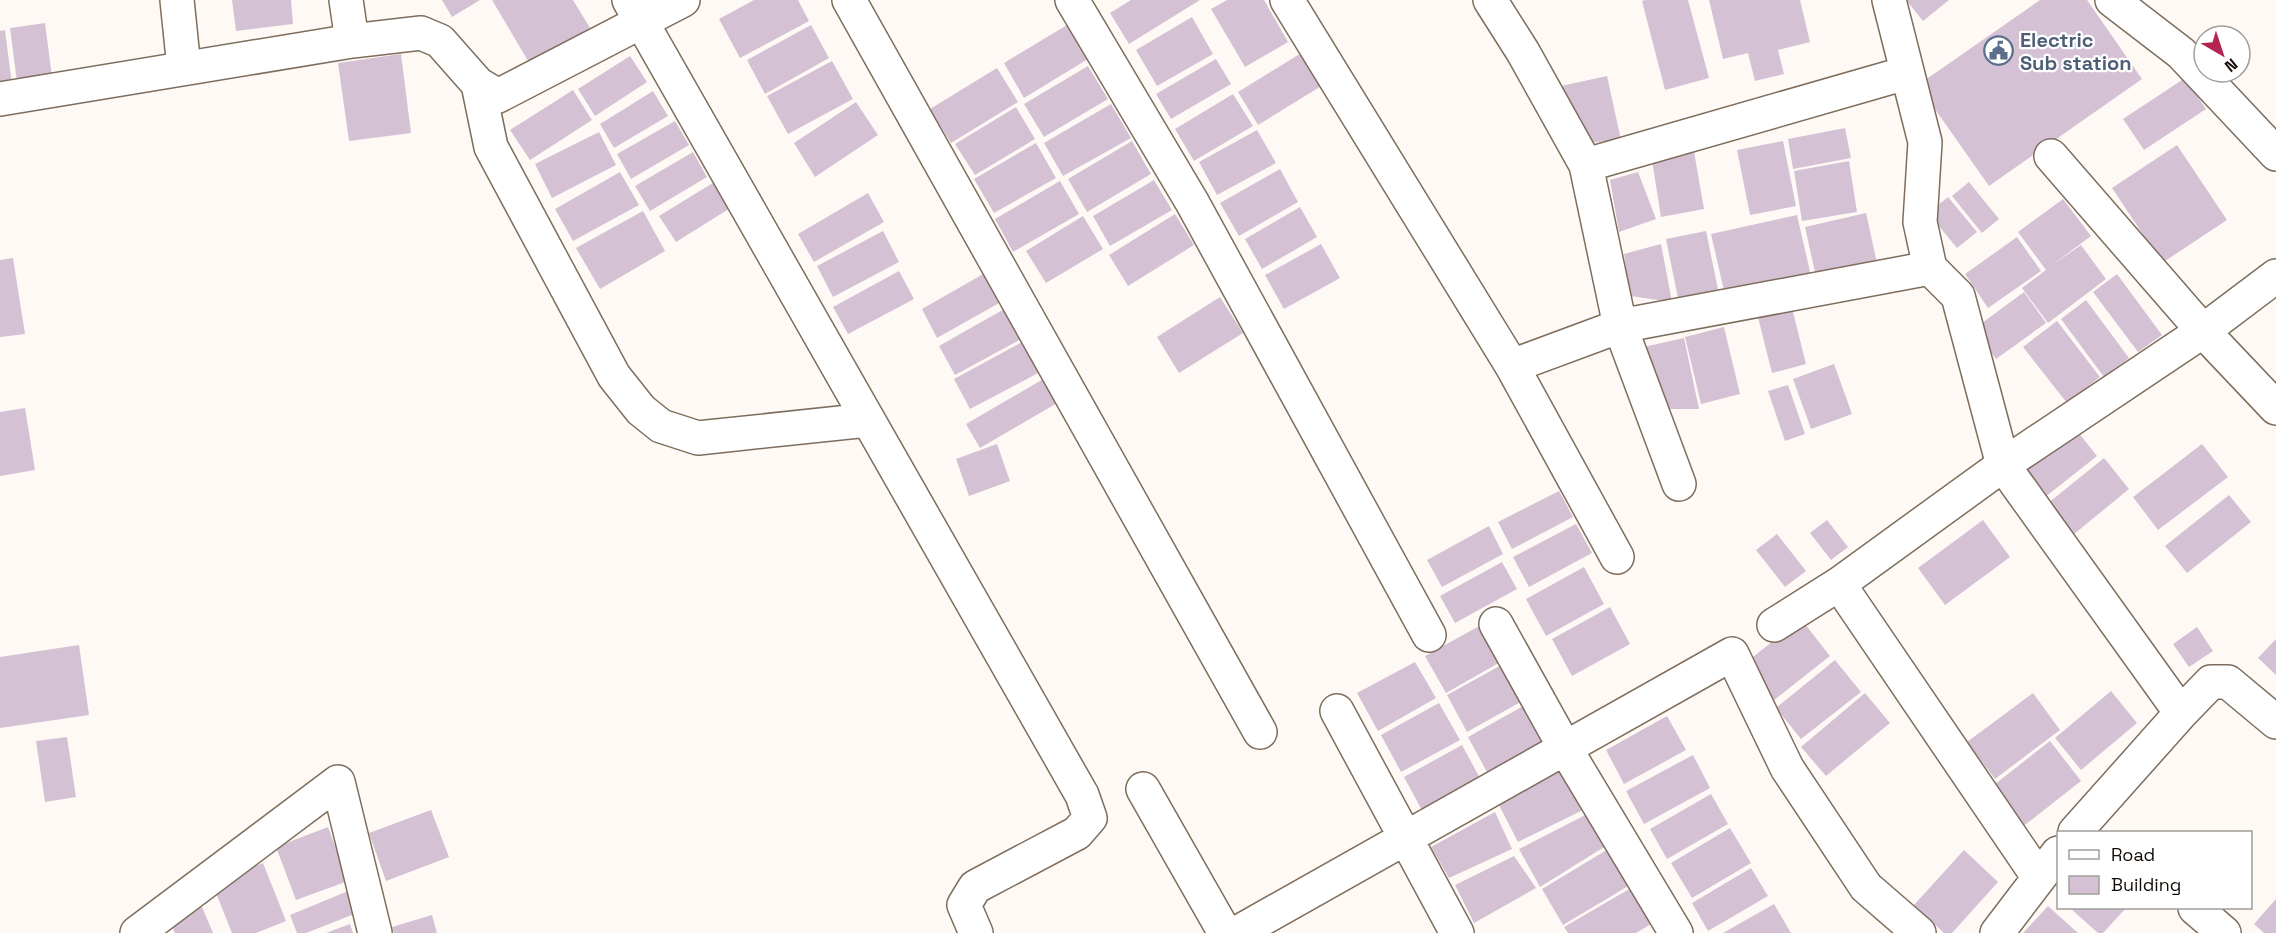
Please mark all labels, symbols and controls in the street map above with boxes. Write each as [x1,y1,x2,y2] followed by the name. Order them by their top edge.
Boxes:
[2192,24,2252,84] north arrow
[2020,27,2132,76] place label: Electric Sub station
[1983,35,2015,67] public building icon: Electric Sub station
[2220,54,2242,77] text: N
[2057,831,2252,909] legend
[2111,843,2155,866] text: Road
[2111,873,2181,896] text: Building

